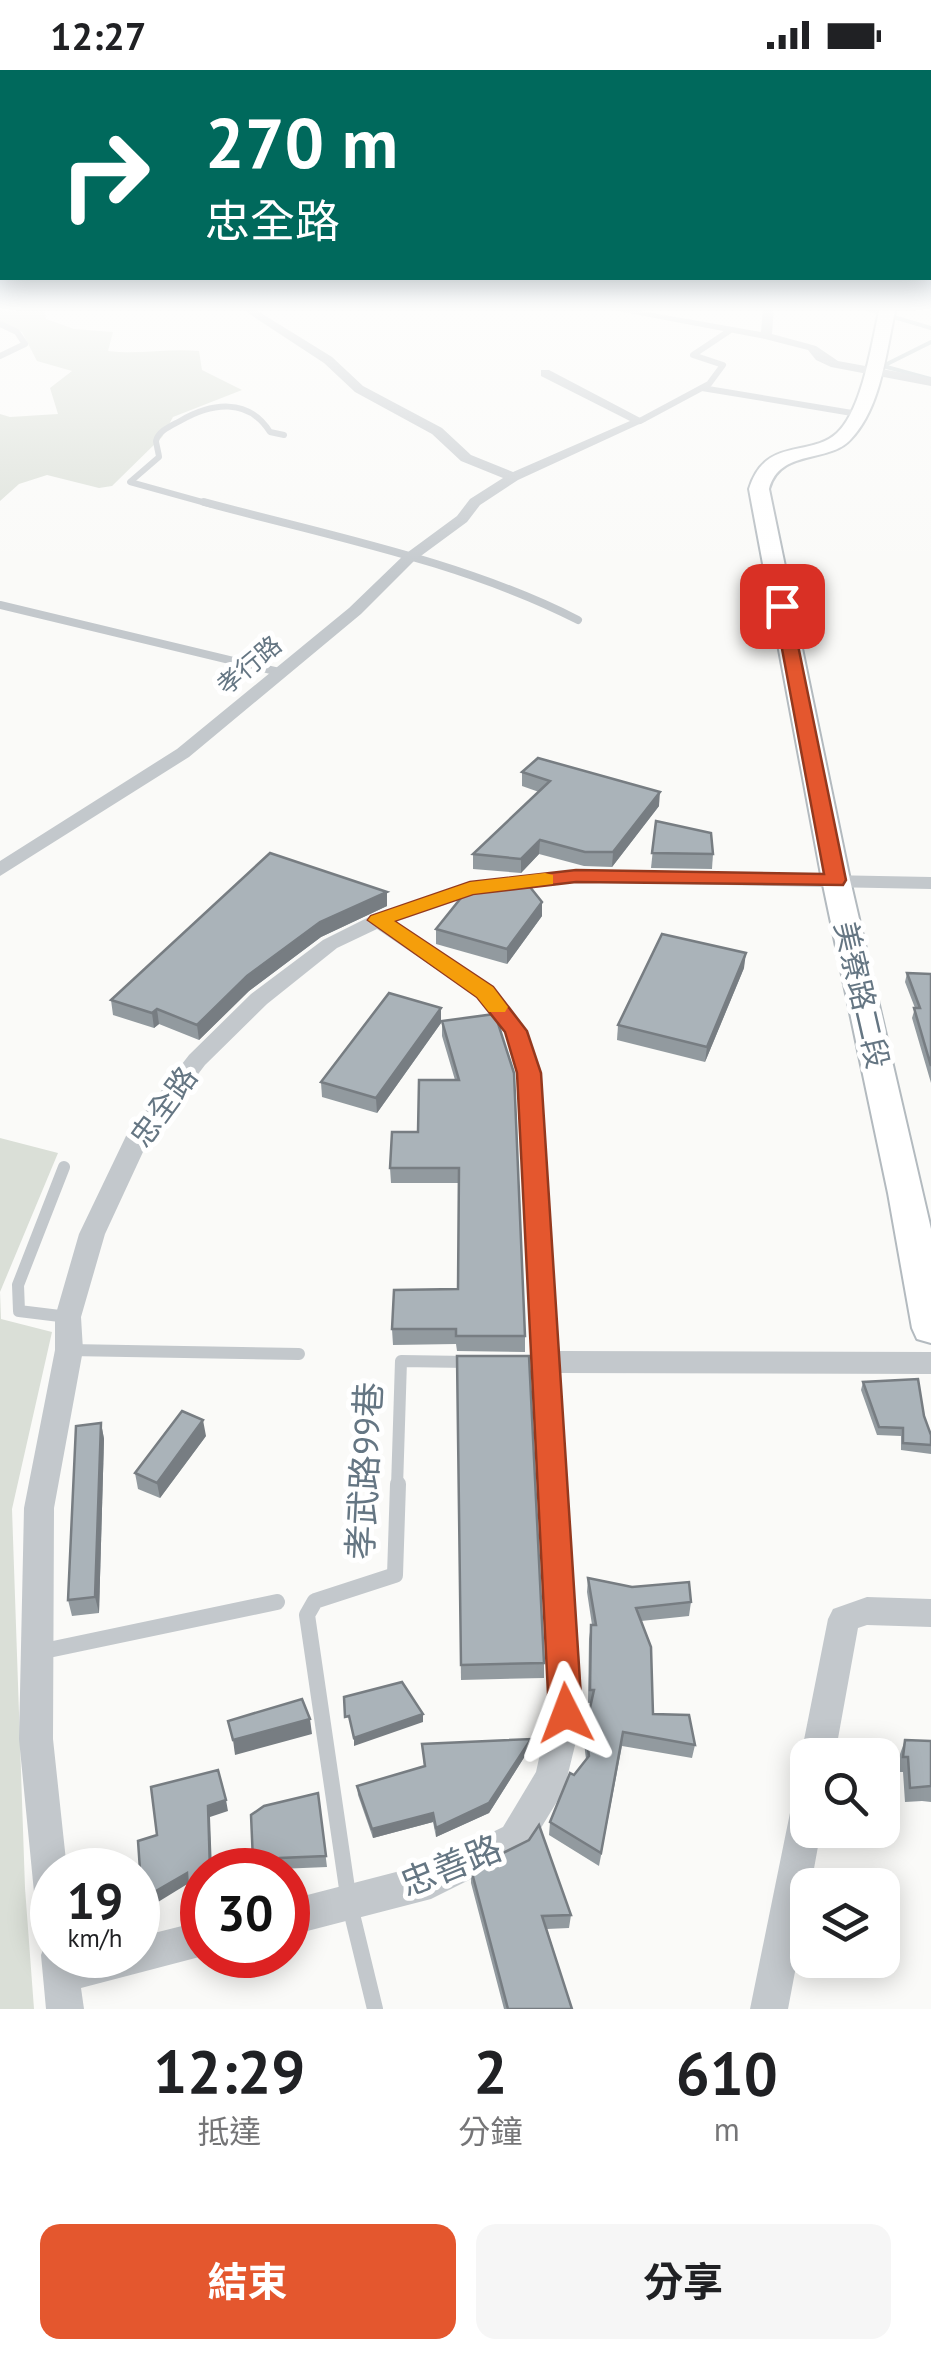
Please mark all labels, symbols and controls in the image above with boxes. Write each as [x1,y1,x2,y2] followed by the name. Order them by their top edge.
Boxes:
[50,11,146,60] text: 12:27
[205,97,398,187] text: 270 m
[40,110,170,240] icon: right
[205,191,340,249] text: 忠全路
[740,564,825,649] pin
[755,579,810,634] icon: arrive
[210,629,288,701] street label: 孝行路
[827,917,898,1072] street label: 美寮路二段
[121,1058,205,1154] street label: 忠全路
[336,1381,392,1561] street label: 孝武路99巷
[514,1661,618,1765] position arrow
[790,1738,900,1978] map controls
[790,1738,900,1848] button: search
[393,1824,508,1906] street label: 忠善路
[180,1848,310,1978] speed limit sign: 30
[67,1868,123,1933] text: 19
[790,1868,900,1978] button: layers
[68,1922,122,1954] text: km/h
[153,2032,305,2110] text: 12:29
[474,2032,508,2110] text: 2
[676,2034,778,2112] text: 610
[714,2108,740,2150] text: m
[197,2110,261,2152] text: 抵達
[459,2110,523,2152] text: 分鐘
[40,2224,456,2339] button: 結束
[476,2224,891,2339] button: 分享

